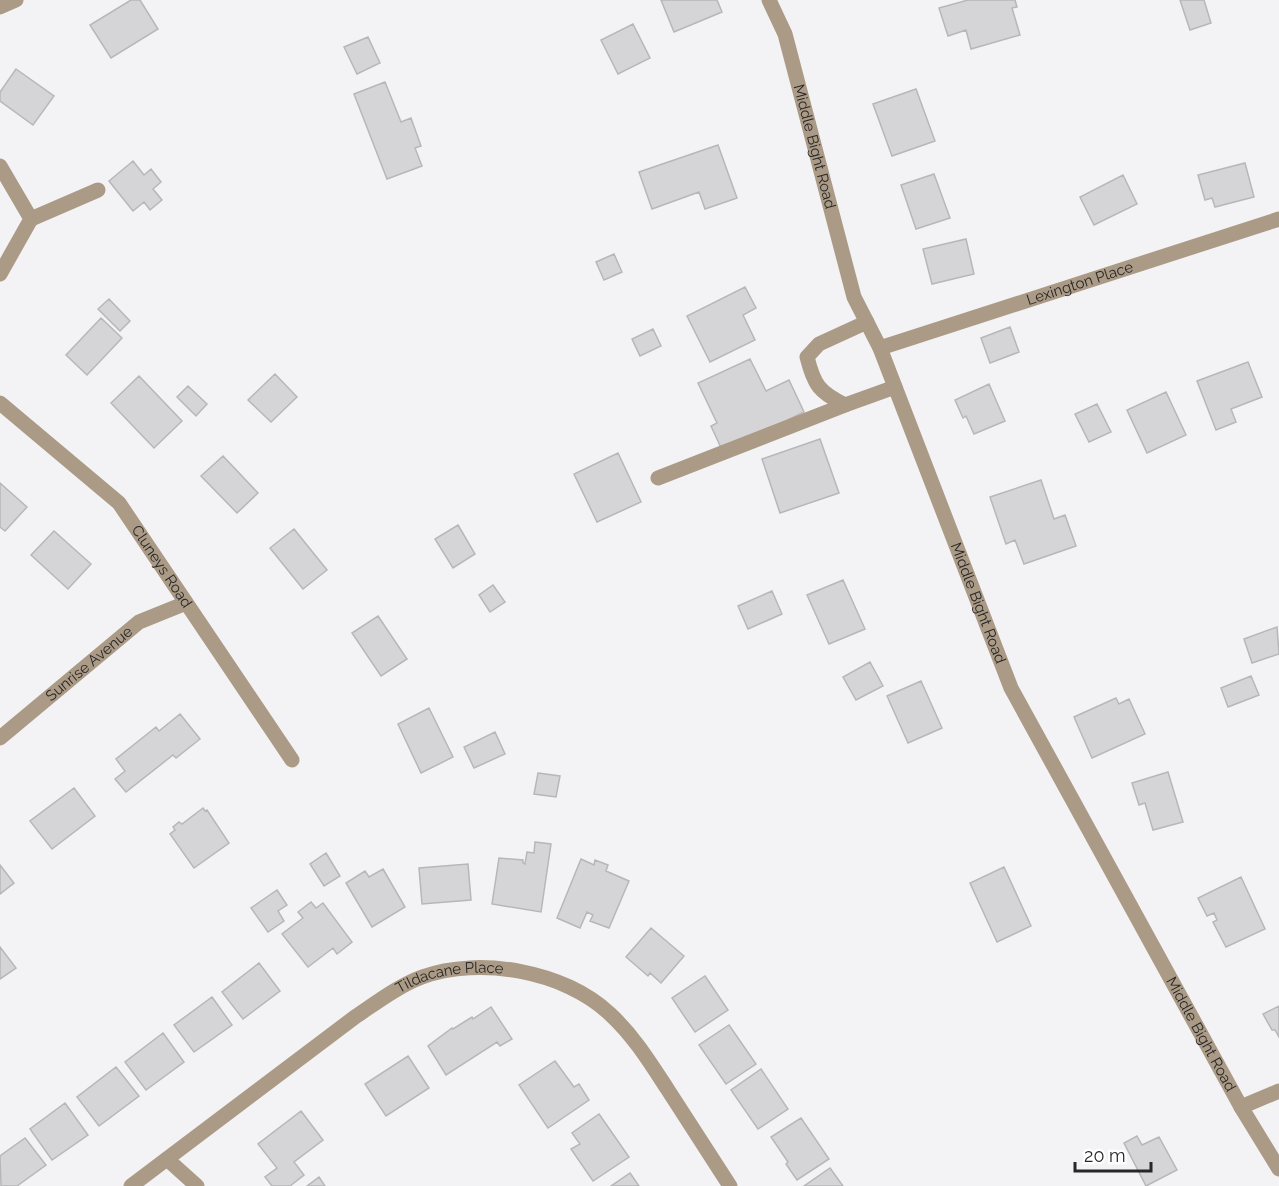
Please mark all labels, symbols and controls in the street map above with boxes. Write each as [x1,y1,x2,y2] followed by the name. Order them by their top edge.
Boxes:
[790,82,839,211] street label: Middle Bight Road
[1024,258,1136,309] street label: Lexington Place
[128,522,196,611] street label: Cluneys Road
[947,540,1010,666] street label: Middle Bight Road
[42,622,136,705] street label: Sunrise Avenue
[392,959,504,997] street label: Tildacane Place
[1162,974,1240,1095] street label: Middle Bight Road
[1075,1135,1152,1173] scale bar
[1084,1145,1126,1166] text: 20 m

